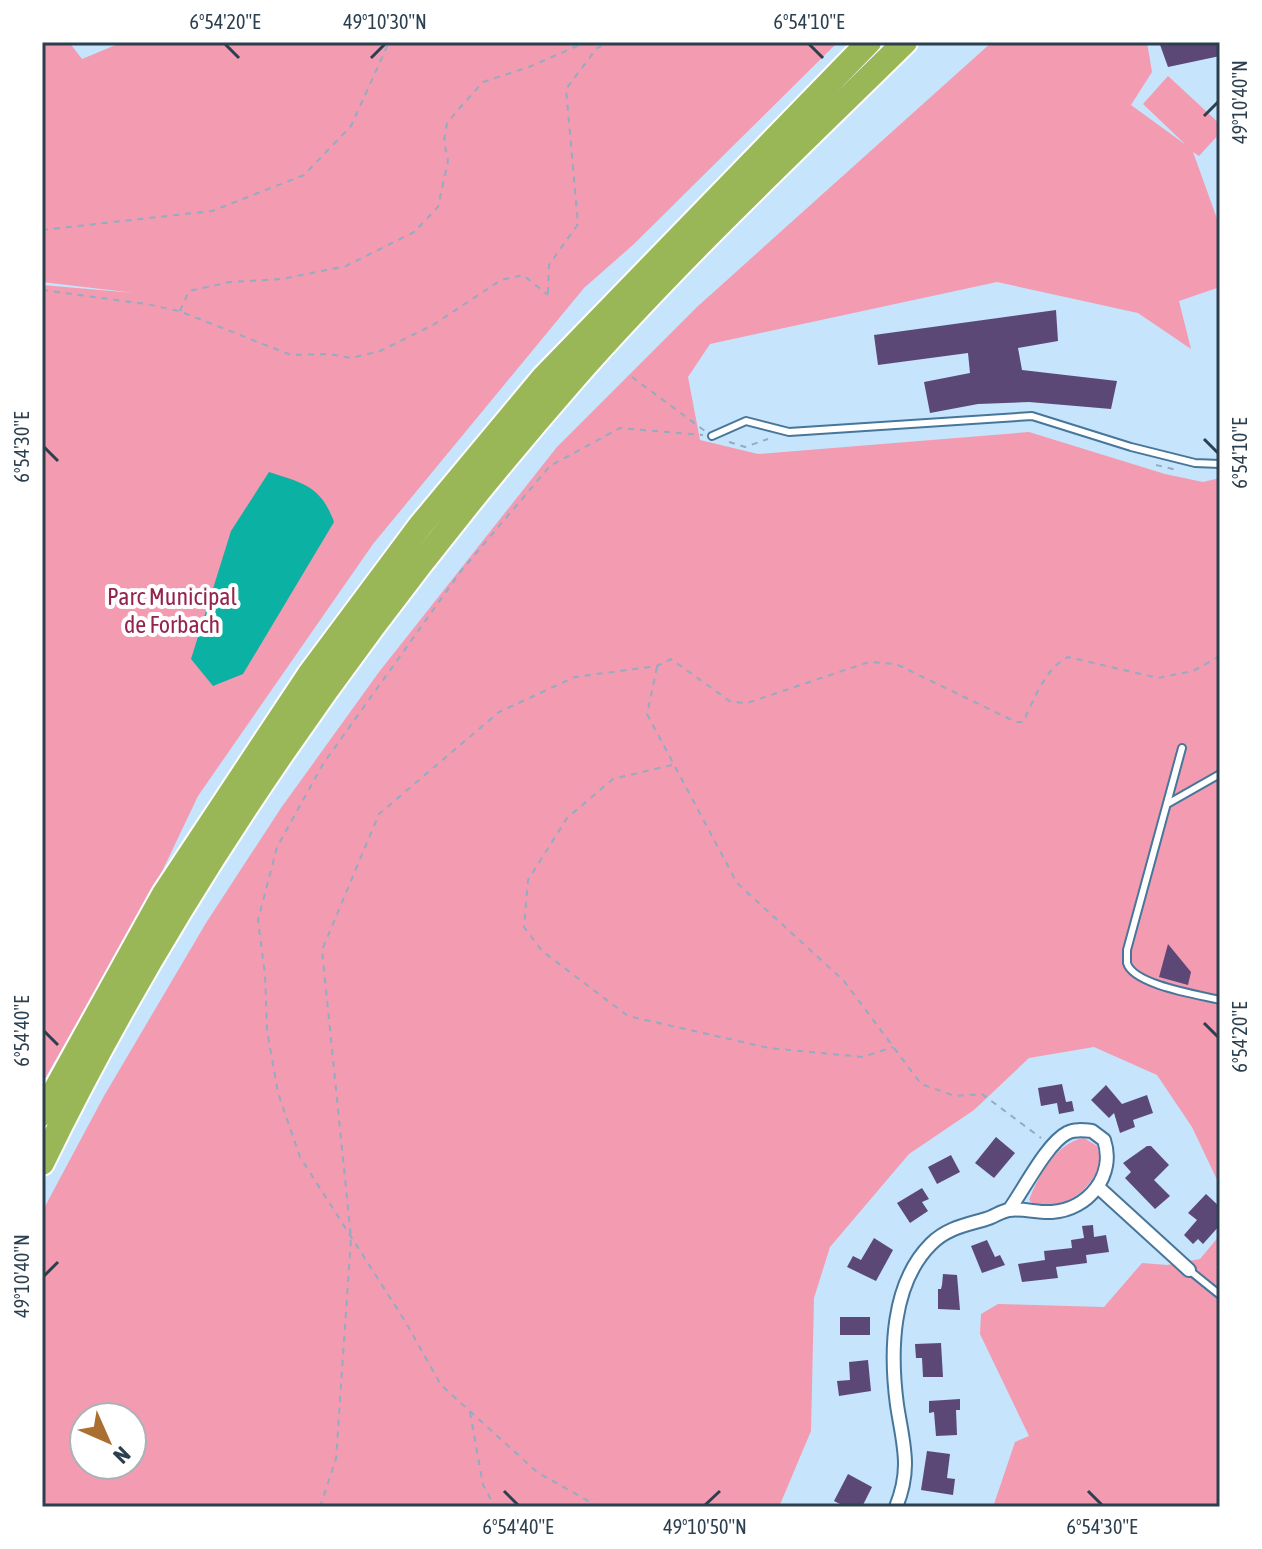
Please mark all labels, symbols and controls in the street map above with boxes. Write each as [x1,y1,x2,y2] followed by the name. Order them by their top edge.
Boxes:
[190,10,261,33] text: 6°54'20"E
[343,10,427,33] text: 49°10'30"N
[774,10,845,33] text: 6°54'10"E
[1228,60,1251,144] text: 49°10'40"N
[10,411,33,482] text: 6°54'30"E
[1228,417,1251,488] text: 6°54'10"E
[107,583,238,638] park label: Parc Municipal de Forbach
[10,995,33,1066] text: 6°54'40"E
[1228,1001,1251,1072] text: 6°54'20"E
[10,1234,33,1318] text: 49°10'40"N
[68,1401,148,1481] north arrow
[108,1441,136,1469] text: N
[483,1515,554,1538] text: 6°54'40"E
[663,1515,747,1538] text: 49°10'50"N
[1067,1515,1138,1538] text: 6°54'30"E

